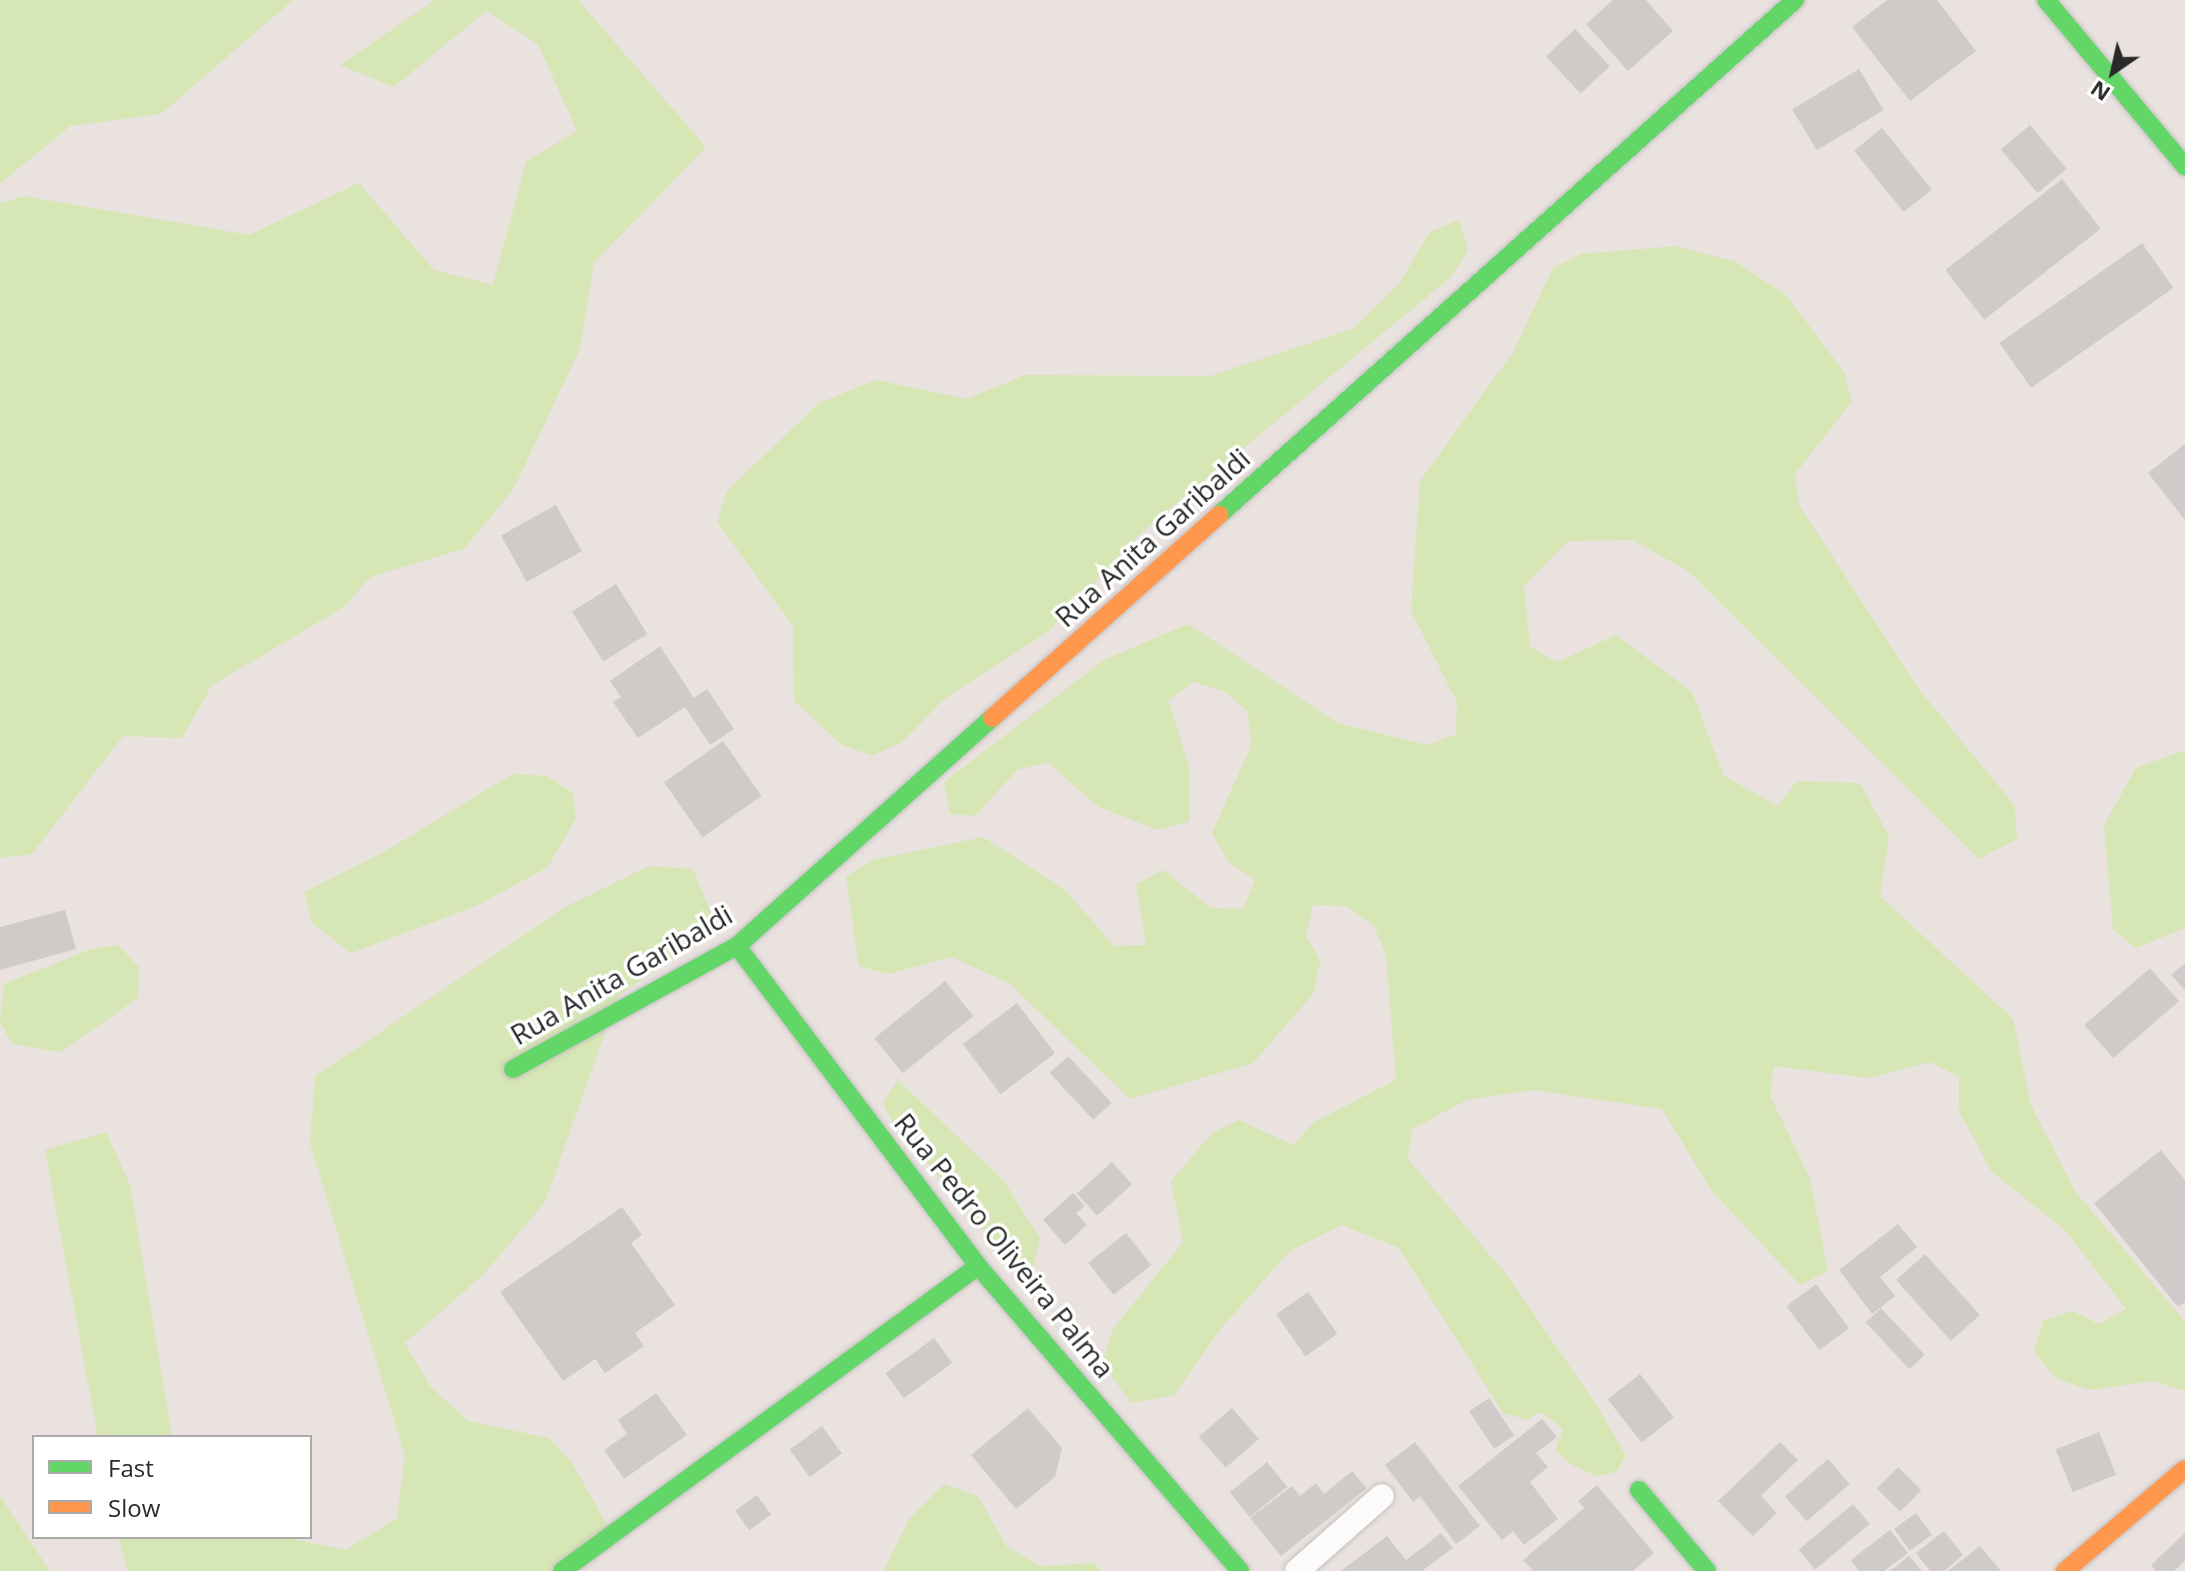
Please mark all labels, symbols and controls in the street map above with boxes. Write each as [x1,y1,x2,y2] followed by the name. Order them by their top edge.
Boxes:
[2073,32,2153,112] north arrow
[2084,74,2115,109] text: N
[1048,441,1256,633] street label: Rua Anita Garibaldi
[504,897,738,1051] street label: Rua Anita Garibaldi
[888,1106,1122,1384] street label: Rua Pedro Oliveira Palma
[32,1435,312,1539] legend
[108,1451,154,1484] text: Fast
[108,1491,160,1524] text: Slow

